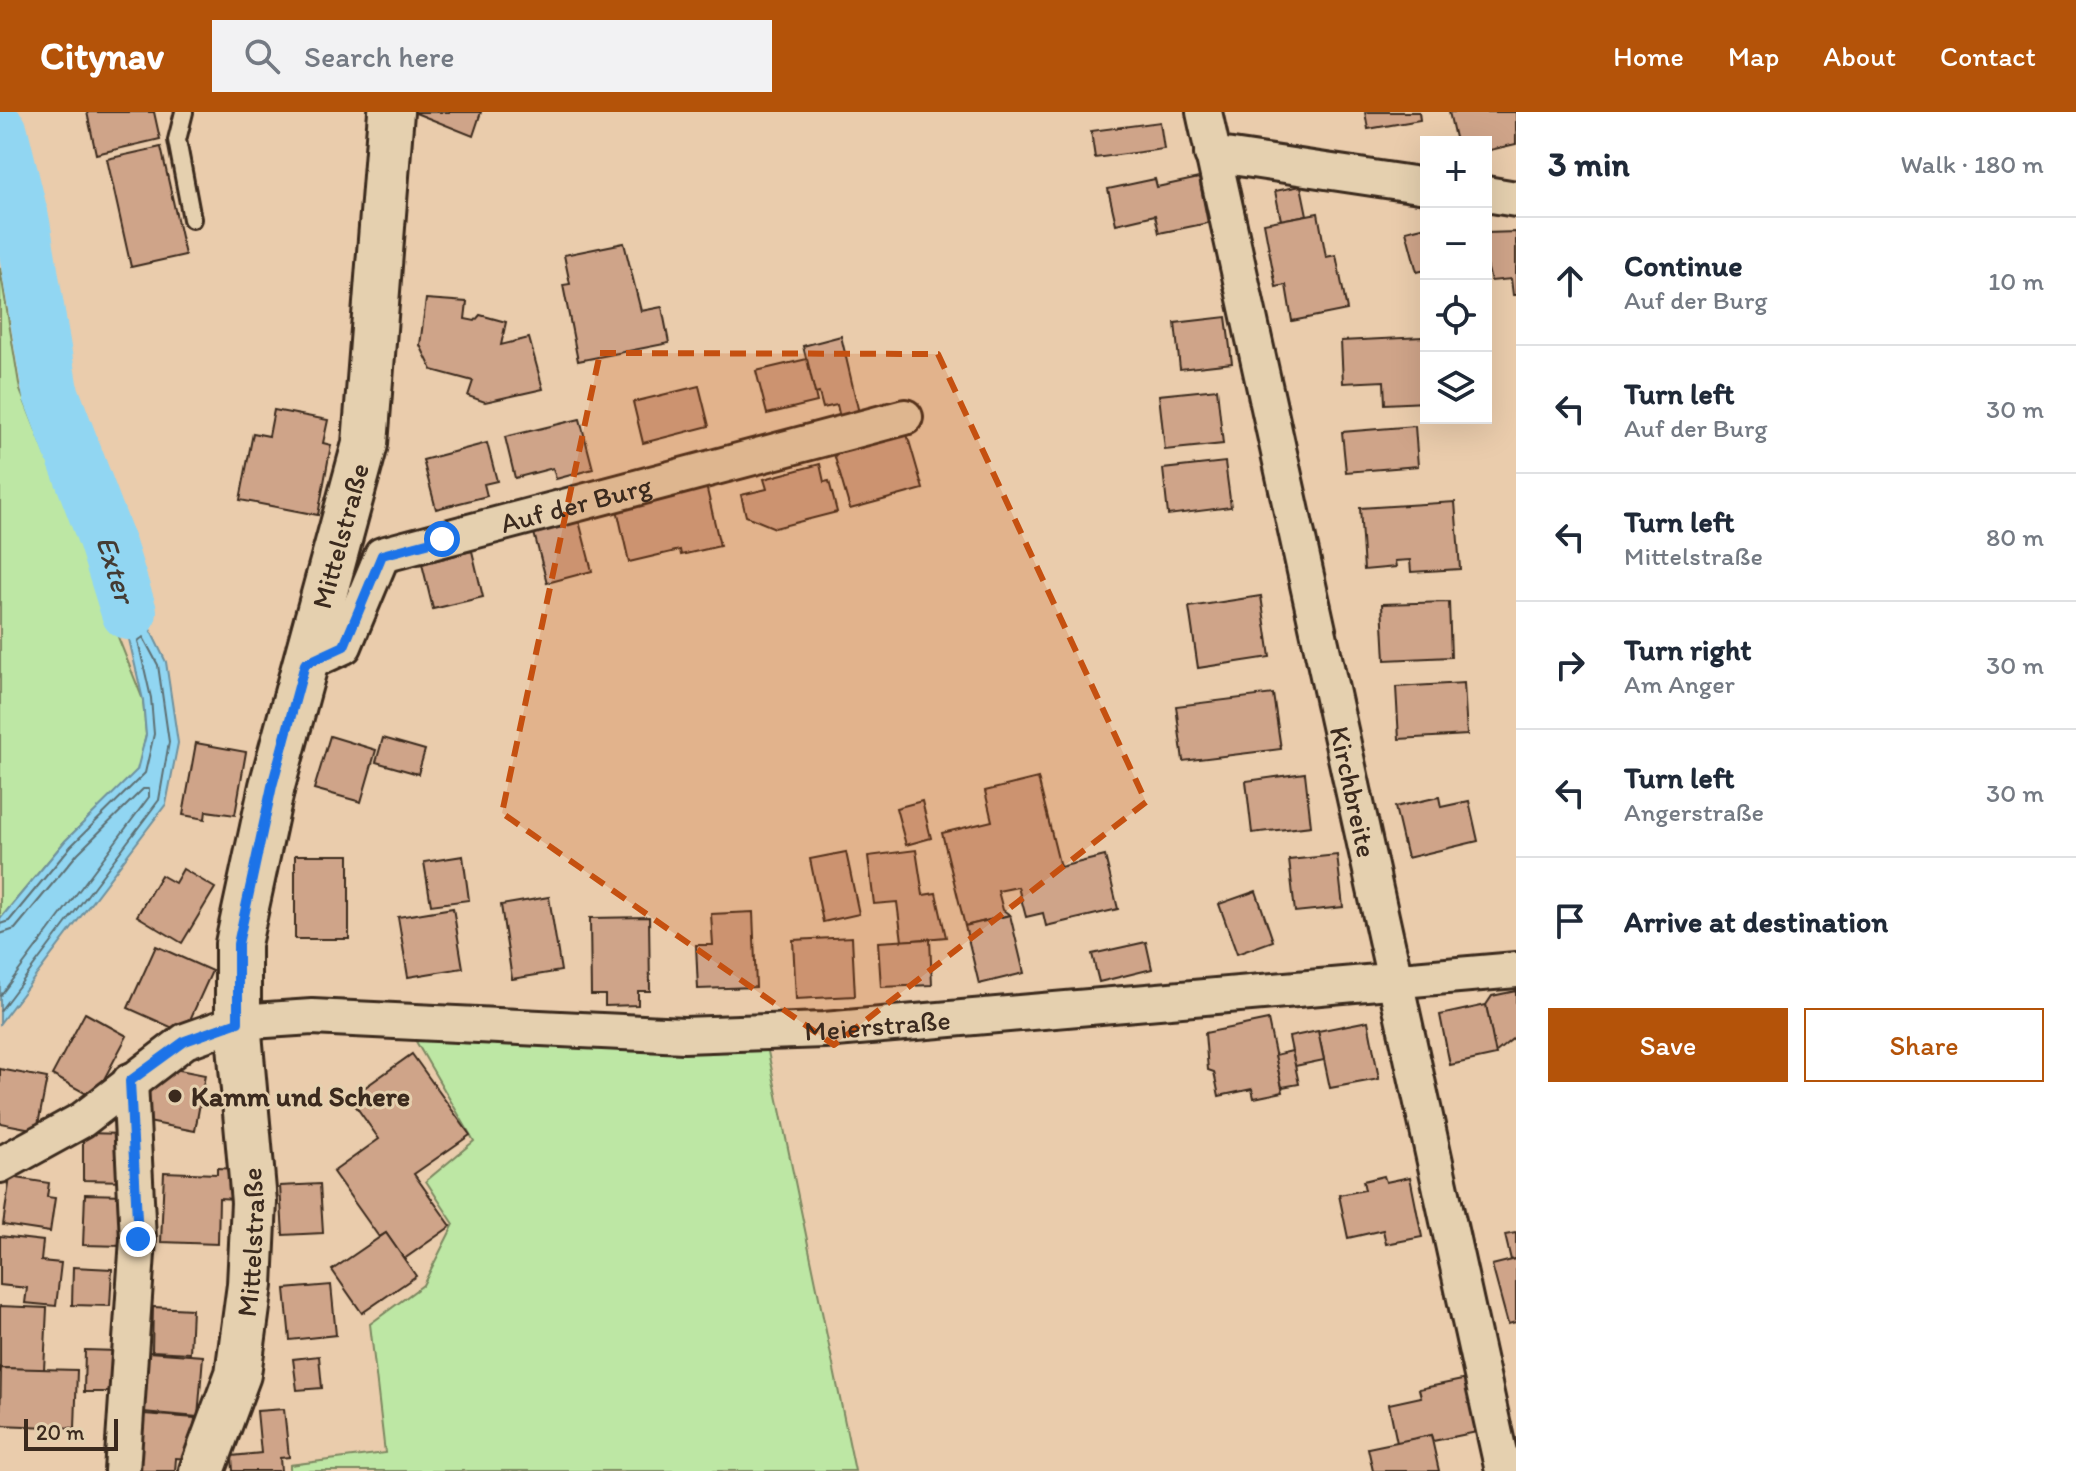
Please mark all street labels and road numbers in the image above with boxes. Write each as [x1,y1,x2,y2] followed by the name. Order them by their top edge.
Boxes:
[304,459,376,612] street label: Mittelstraße
[497,467,656,540] street label: Auf der Burg
[1323,723,1384,860] street label: Kirchbreite
[804,1002,952,1048] street label: Meierstraße
[229,1166,271,1319] street label: Mittelstraße

